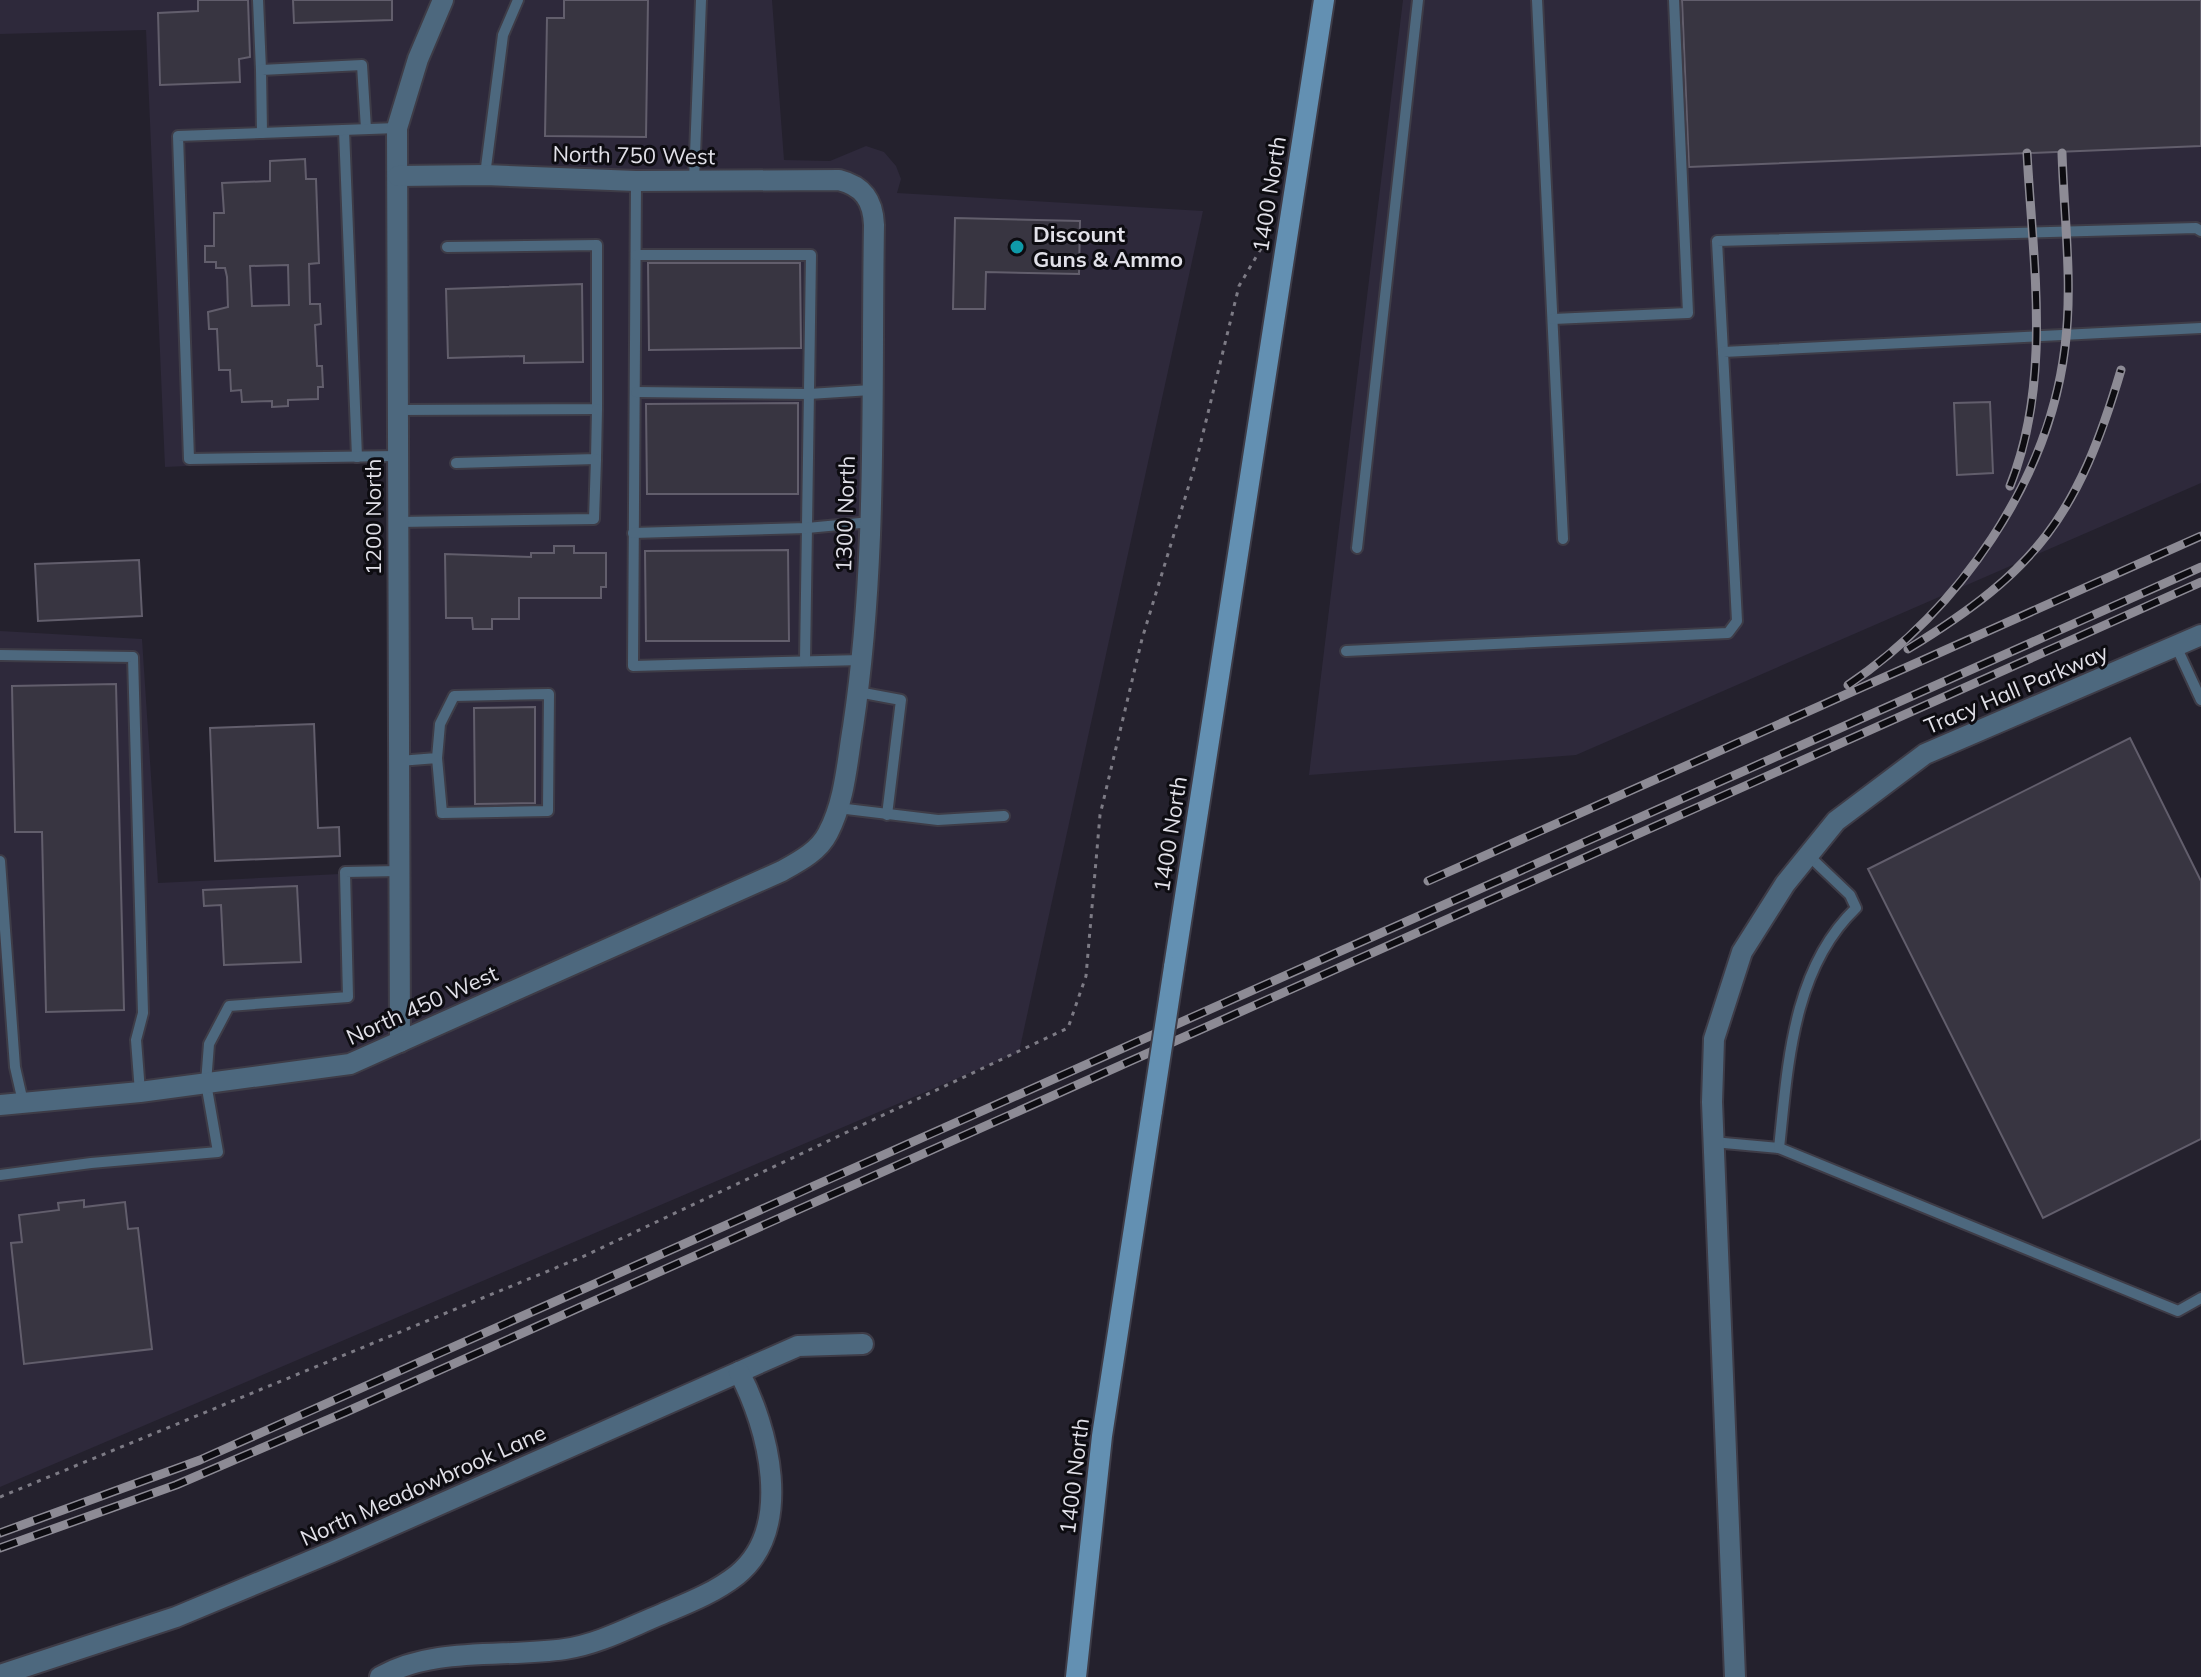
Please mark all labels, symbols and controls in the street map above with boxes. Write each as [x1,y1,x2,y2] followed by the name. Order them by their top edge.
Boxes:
[1246,134,1292,254] street label: 1400 North
[552,140,716,170] street label: North 750 West
[1033,220,1183,273] place label: Discount Guns & Ammo
[1008,238,1026,256] marker: Discount Guns & Ammo
[829,455,861,573] street label: 1300 North
[359,459,387,575] street label: 1200 North
[1920,638,2112,740] street label: Tracy Hall Parkway
[1147,774,1193,894] street label: 1400 North
[342,959,502,1051] street label: North 450 West
[1053,1416,1095,1536] street label: 1400 North
[296,1418,550,1552] street label: North Meadowbrook Lane

